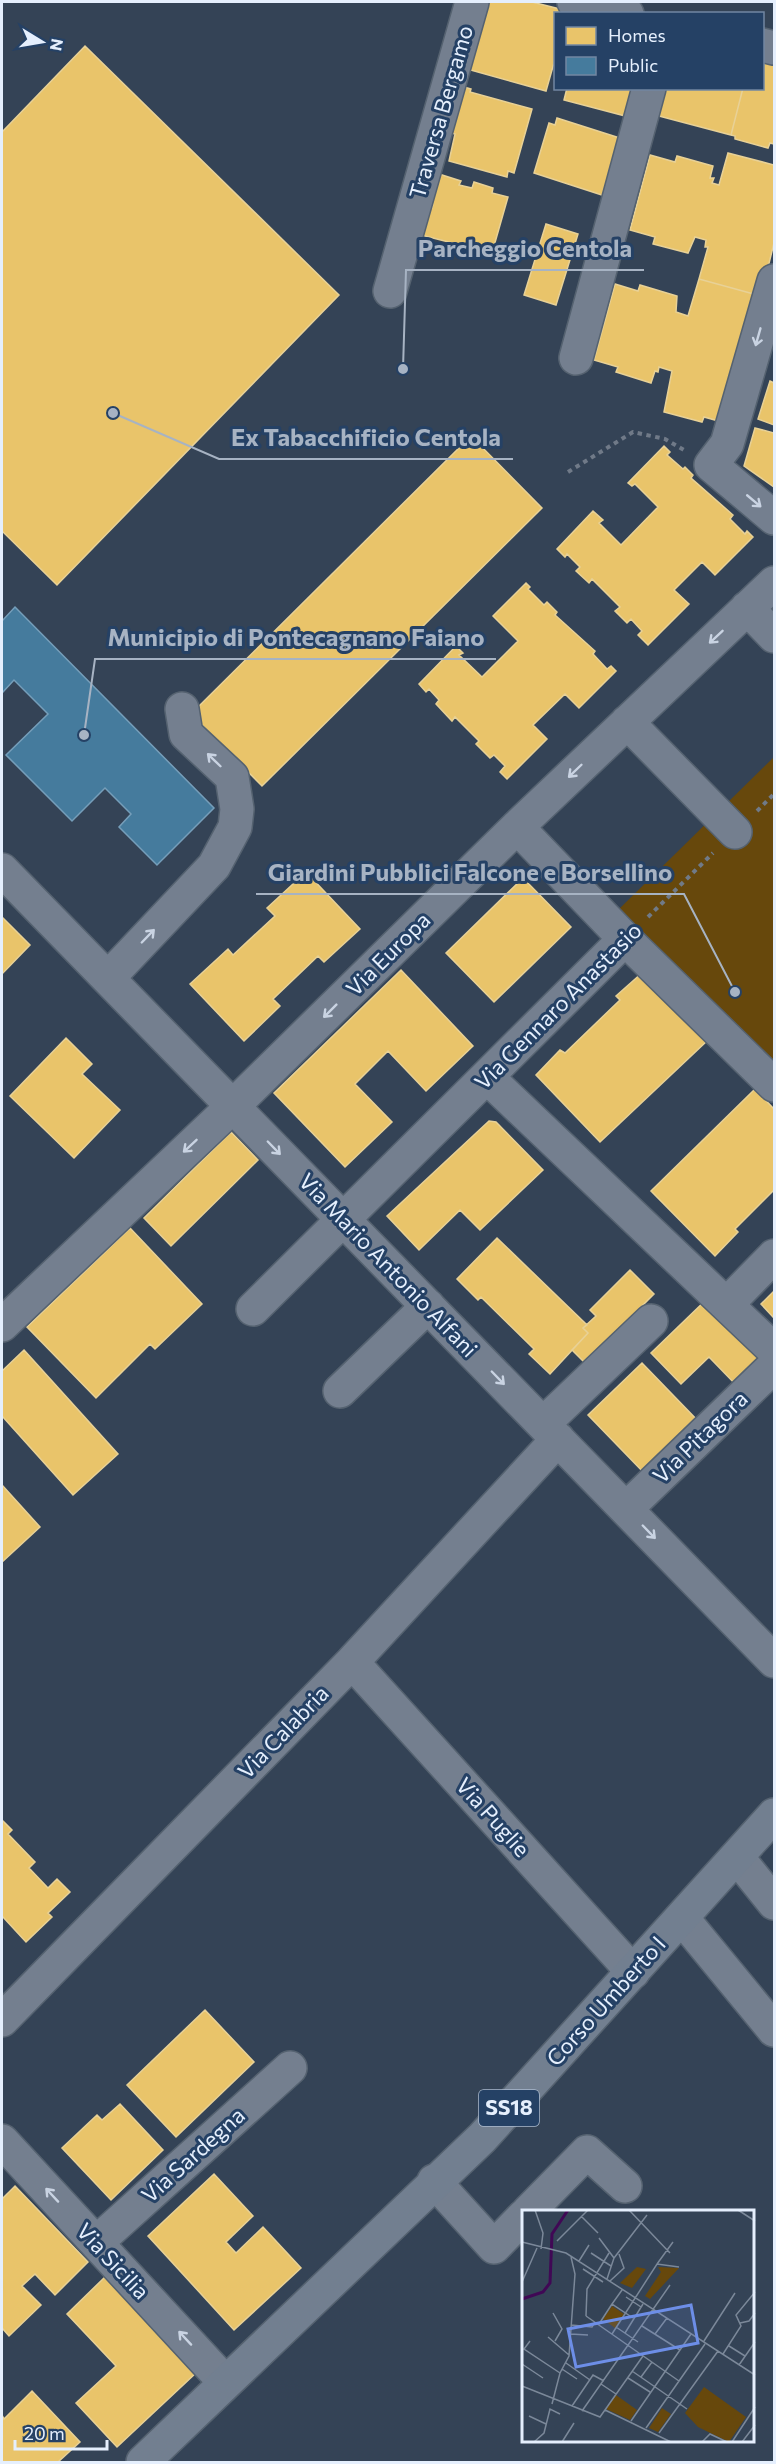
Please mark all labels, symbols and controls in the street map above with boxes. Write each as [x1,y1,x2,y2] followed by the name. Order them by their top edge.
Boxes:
[12,12,72,72] north arrow
[554,12,764,90] legend
[403,22,478,202] street label: Traversa Bergamo
[608,24,666,46] text: Homes
[47,37,68,53] text: N
[608,54,658,76] text: Public
[406,228,644,270] callout: Parcheggio Centola
[418,233,632,262] text: Parcheggio Centola
[752,327,763,346] one-way arrow
[219,417,513,459] callout: Ex Tabacchificio Centola
[231,422,501,451] text: Ex Tabacchificio Centola
[746,495,762,508] one-way arrow
[95,617,496,659] callout: Municipio di Pontecagnano Faiano
[107,622,485,651] text: Municipio di Pontecagnano Faiano
[709,630,724,644] one-way arrow
[206,753,221,767] one-way arrow
[567,764,582,779] one-way arrow
[256,852,684,894] callout: Giardini Pubblici Falcone e Borsellino
[268,857,672,886] text: Giardini Pubblici Falcone e Borsellino
[340,906,435,1001] street label: Via Europa
[468,916,647,1095] street label: Via Gennaro Anastasio
[141,928,155,943] one-way arrow
[323,1003,338,1018] one-way arrow
[183,1139,198,1154] one-way arrow
[267,1141,281,1156] one-way arrow
[294,1167,483,1362] street label: Via Mario Antonio Alfani
[491,1370,506,1385] one-way arrow
[647,1385,753,1489] street label: Via Pitagora
[642,1525,656,1540] one-way arrow
[232,1679,334,1784] street label: Via Calabria
[451,1771,536,1862] street label: Via Puglie
[540,1930,671,2071] street label: Corso Umberto I
[479,2090,539,2126] road number: SS18
[135,2101,250,2208] street label: Via Sardegna
[46,2188,60,2203] one-way arrow
[522,2210,755,2443] inset map
[71,2217,155,2304] street label: Via Sicilia
[178,2331,192,2346] one-way arrow
[15,2413,106,2451] scale bar
[24,2422,65,2444] text: 20 m

